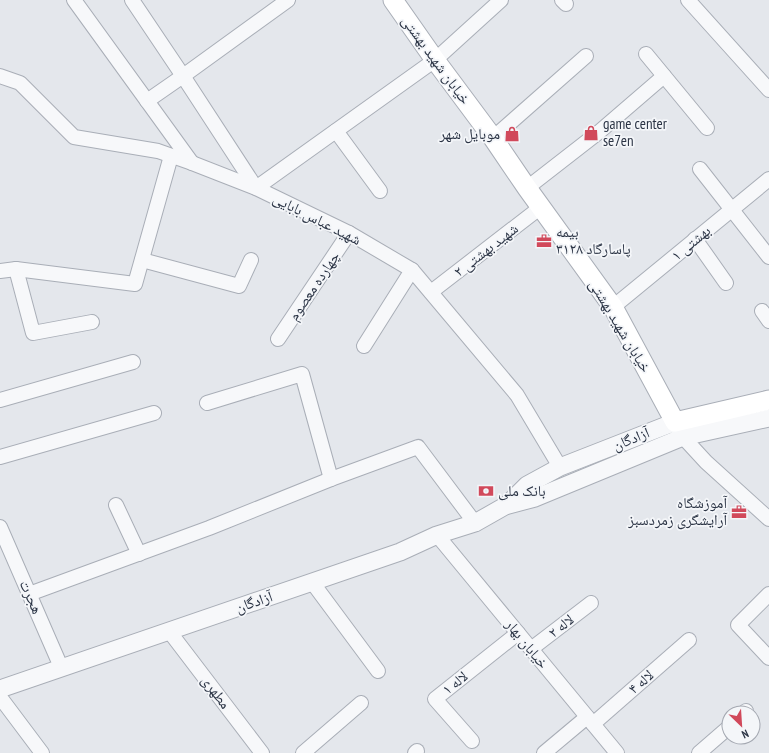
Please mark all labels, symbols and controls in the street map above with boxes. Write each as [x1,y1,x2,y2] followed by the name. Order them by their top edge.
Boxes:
[397,11,475,109] street label: خیابان شهید بهشتی
[603,114,668,150] place label: game center se7en
[438,124,500,144] place label: موبایل شهر
[582,124,600,142] shop icon: game center se7en
[503,125,521,143] shop icon: موبایل شهر
[269,188,365,250] street label: شهید عباس بابایی
[450,218,522,281] street label: شهید بهشتی ۲
[667,221,715,265] street label: بهشتی ۱
[556,222,631,258] place label: بیمه پاسارگاد ۳۱۲۸
[535,232,553,250] office icon: بیمه پاسارگاد ۳۱۲۸
[283,247,345,325] street label: چهارده معصوم
[584,276,656,377] street label: خیابان شهید بهشتی
[610,422,653,455] street label: آزادگان
[498,481,546,501] place label: بانک ملی
[477,482,495,500] bank icon: بانک ملی
[627,493,728,530] place label: آموزشگاه آرایشگری زمردسبز
[730,503,748,521] office icon: آموزشگاه آرایشگری زمردسبز
[16,577,47,617] street label: هجرت
[233,586,276,618] street label: آزادگان
[544,610,577,642] street label: لاله ۲
[500,614,553,673] street label: خیابان بهار
[624,665,657,698] street label: لاله ۴
[438,667,471,699] street label: لاله ۱
[197,671,235,713] street label: مطهری
[721,705,761,745] north arrow
[740,726,751,742] text: N

